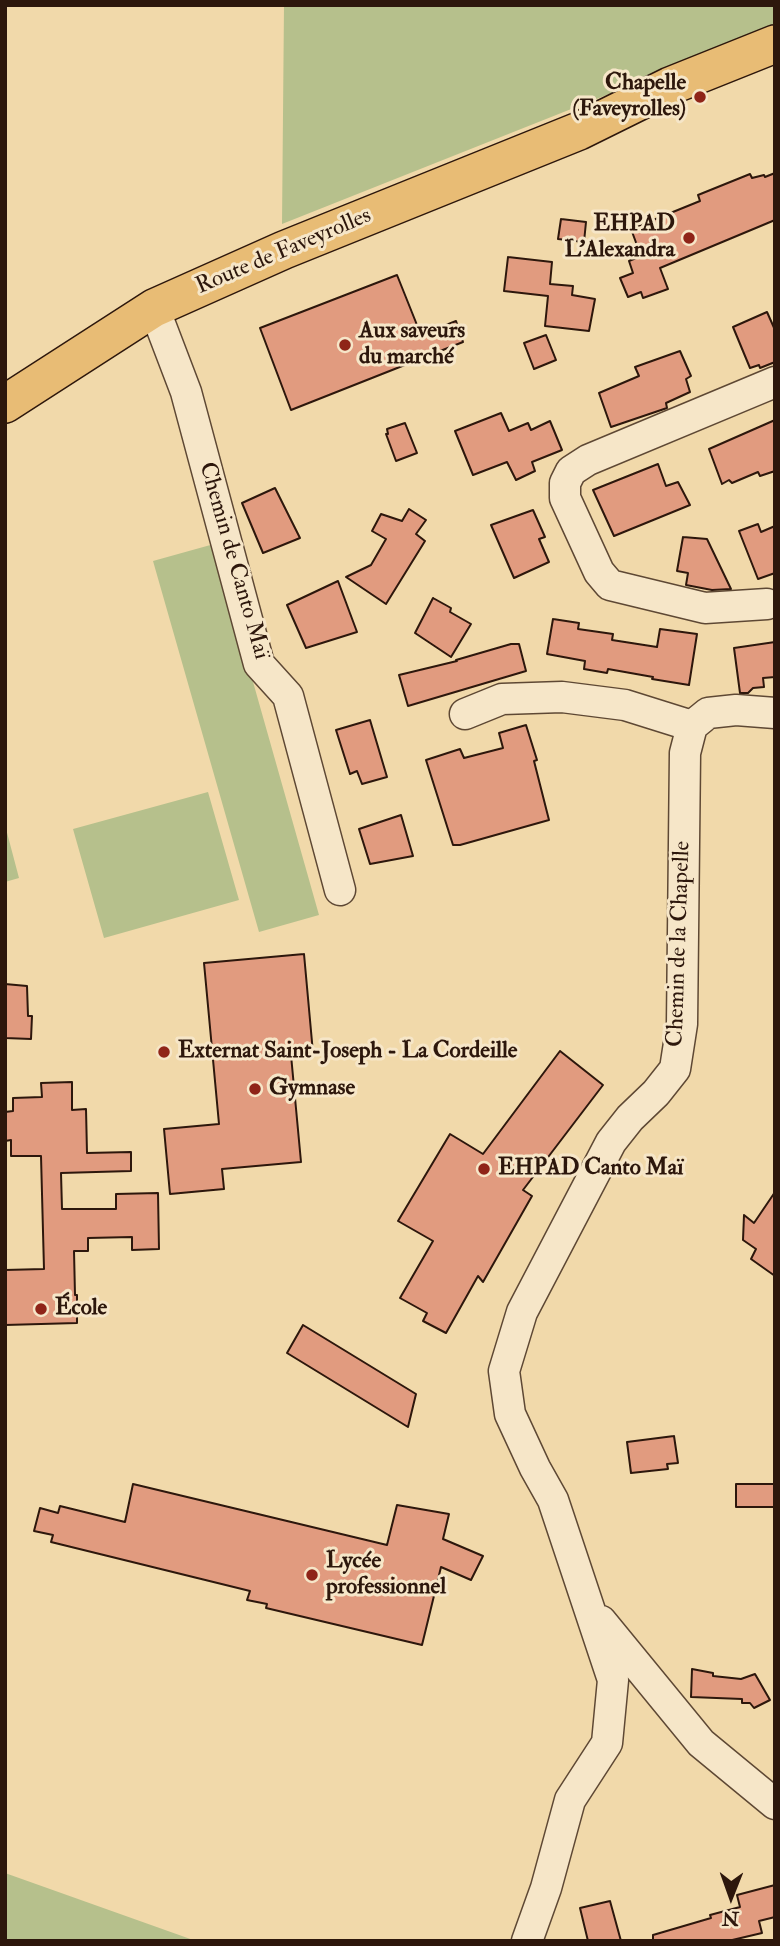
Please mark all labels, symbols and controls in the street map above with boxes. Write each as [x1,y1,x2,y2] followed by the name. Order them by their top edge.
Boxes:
[572,70,686,124] place label: Chapelle (Faveyrolles)
[692,89,708,105] marker: Chapelle (Faveyrolles)
[192,203,376,301] street label: Route de Faveyrolles
[565,211,675,265] place label: EHPAD L'Alexandra
[681,230,697,246] marker: EHPAD L'Alexandra
[359,318,465,372] place label: Aux saveurs du marché
[337,337,353,353] marker: Aux saveurs du marché
[192,459,274,663] street label: Chemin de Canto Maï
[663,841,697,1047] street label: Chemin de la Chapelle
[178,1038,517,1066] place label: Externat Saint-Joseph - La Cordeille
[156,1044,172,1060] marker: Externat Saint-Joseph - La Cordeille
[269,1075,355,1103] place label: Gymnase
[247,1081,263,1097] marker: Gymnase
[498,1155,683,1183] place label: EHPAD Canto Maï
[476,1161,492,1177] marker: EHPAD Canto Maï
[55,1295,107,1323] place label: École
[33,1301,49,1317] marker: École
[326,1548,446,1602] place label: Lycée professionnel
[304,1567,320,1583] marker: Lycée professionnel
[696,1862,766,1932] north arrow
[722,1906,739,1930] text: N

